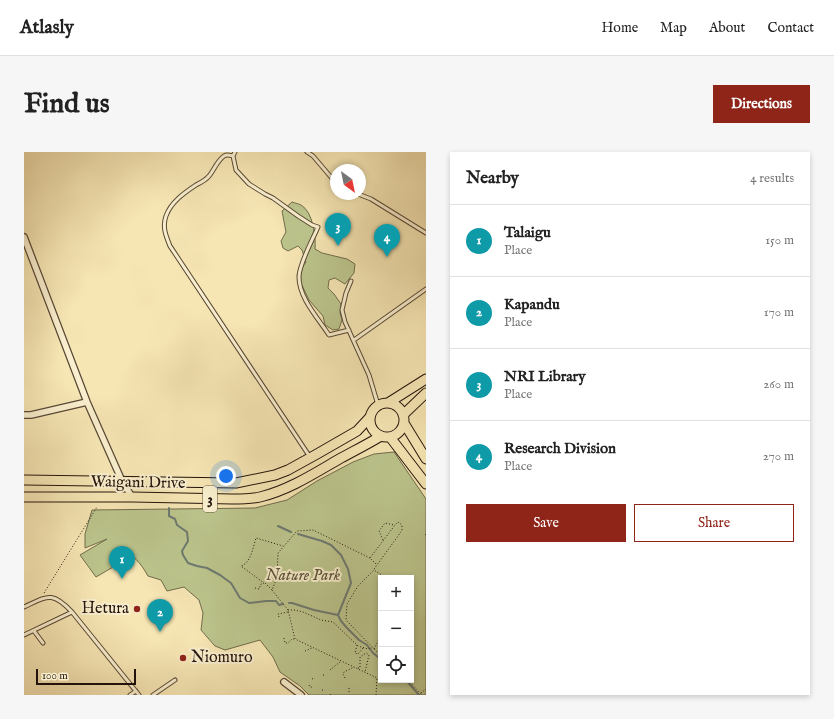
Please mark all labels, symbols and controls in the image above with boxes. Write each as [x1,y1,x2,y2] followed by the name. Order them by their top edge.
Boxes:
[20,16,74,40] text: Atlasly
[602,19,638,37] text: Home
[660,19,687,37] text: Map
[709,19,745,37] text: About
[767,19,814,37] text: Contact
[713,85,810,123] button: Directions
[24,87,110,122] text: Find us
[330,164,366,200] north arrow
[466,168,519,189] text: Nearby
[750,170,794,187] text: 4 results
[325,213,351,246] pin: 3
[504,223,551,242] text: Talaigu
[374,224,400,257] pin: 4
[477,232,481,249] text: 1
[765,232,794,249] text: 150 m
[504,242,532,259] text: Place
[504,295,560,314] text: Kapandu
[476,304,482,321] text: 2
[764,304,794,321] text: 170 m
[504,314,532,331] text: Place
[504,367,586,386] text: NRI Library
[477,376,481,393] text: 3
[763,376,794,393] text: 260 m
[504,386,532,403] text: Place
[504,439,616,458] text: Research Division
[476,448,482,465] text: 4
[763,448,794,465] text: 270 m
[504,458,532,475] text: Place
[216,466,236,486] your location
[91,472,185,494] street label: Waigani Drive
[203,486,217,512] road number: 3
[466,504,626,542] button: Save
[634,504,794,542] button: Share
[109,546,135,579] pin: 1
[266,566,341,586] park label: Nature Park
[378,575,414,683] map controls
[378,575,414,611] button: +
[82,599,129,619] place label: Hetura
[147,599,173,632] pin: 2
[132,604,142,614] marker: Hetura
[378,611,414,647] button: −
[378,647,414,683] button: locate
[191,648,253,668] place label: Niomuro
[178,653,188,663] marker: Niomuro
[36,667,136,686] scale bar
[42,669,68,683] text: 100 m

